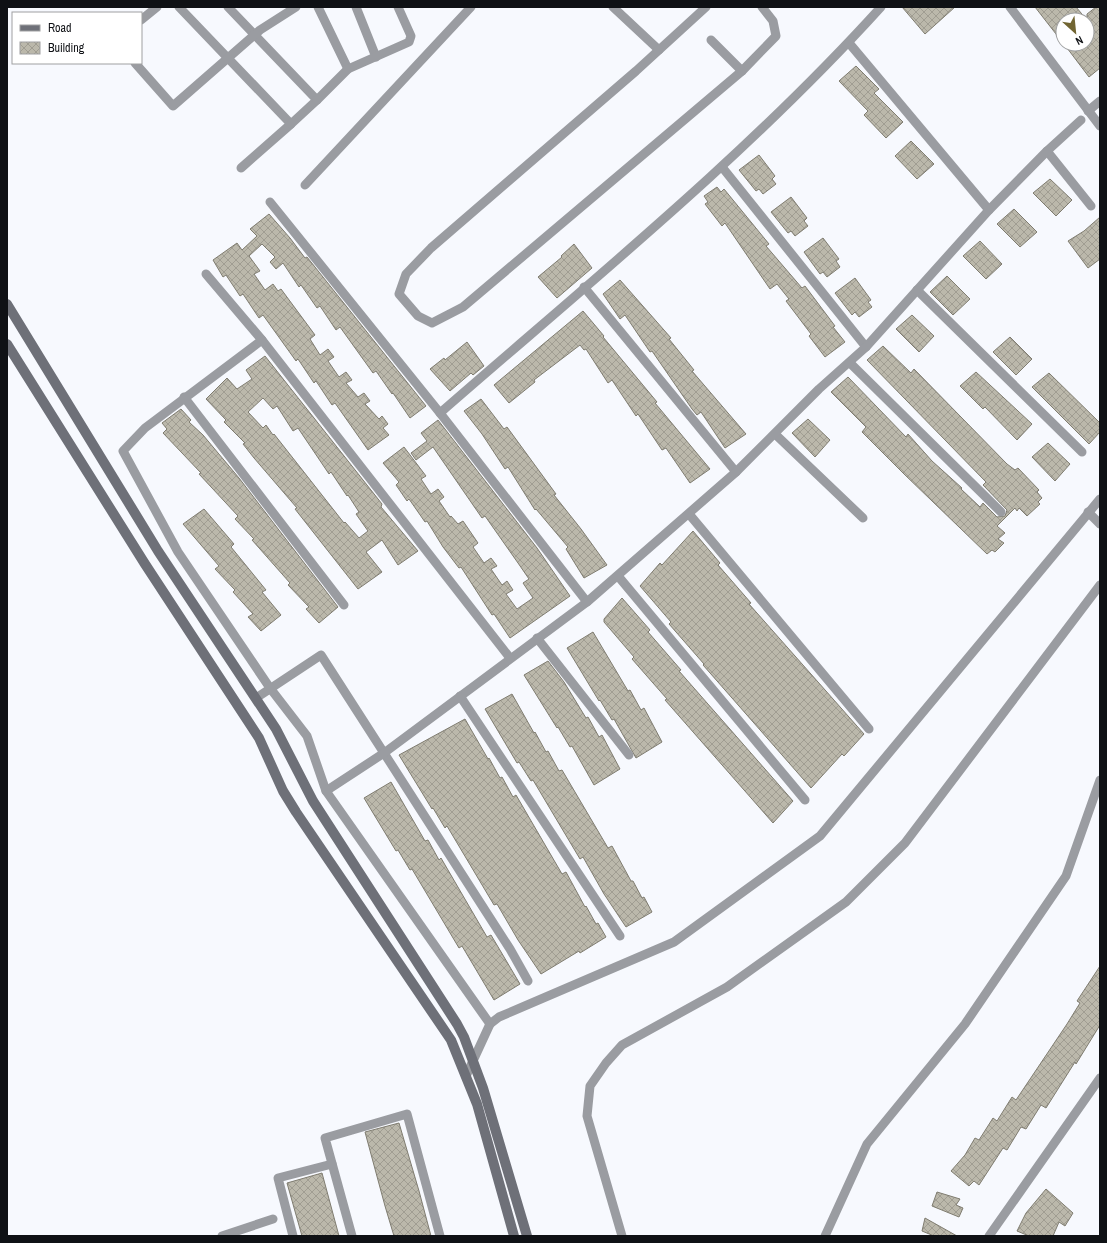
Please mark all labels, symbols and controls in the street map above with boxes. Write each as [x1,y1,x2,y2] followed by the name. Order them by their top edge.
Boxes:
[12,12,142,64] legend
[1055,12,1095,52] north arrow
[48,20,72,36] text: Road
[1073,33,1086,49] text: N
[48,40,85,56] text: Building

